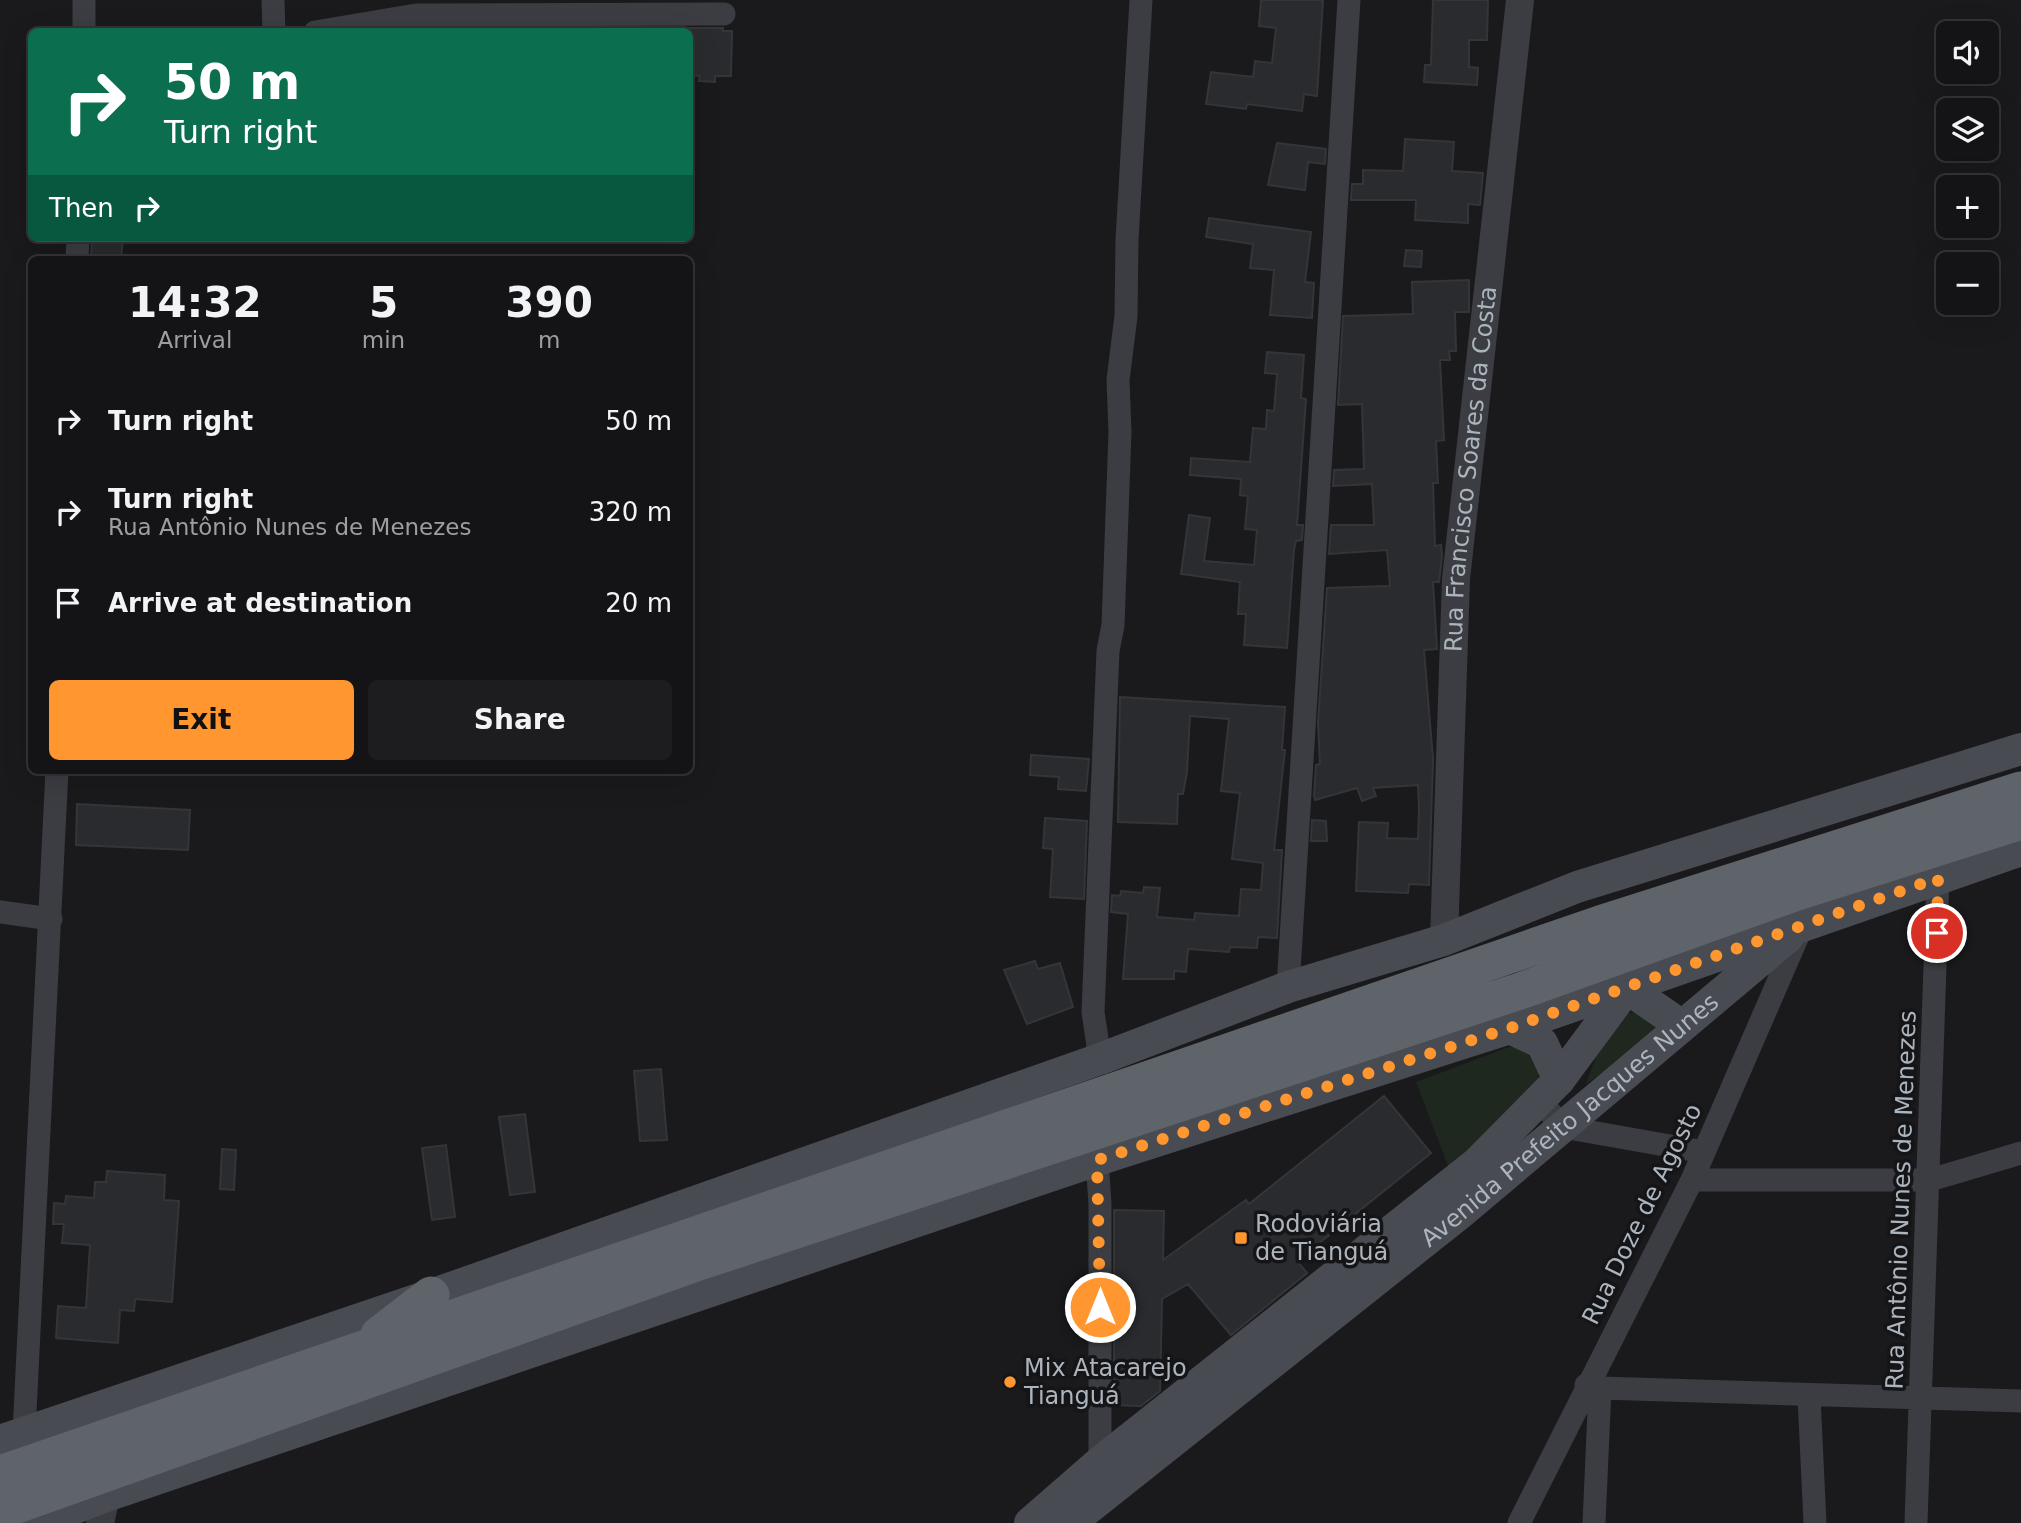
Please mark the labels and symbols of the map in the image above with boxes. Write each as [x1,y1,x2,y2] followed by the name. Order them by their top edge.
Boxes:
[1440,285,1502,652] street label: Rua Francisco Soares da Costa
[1907,903,1967,963] pin
[1416,988,1724,1253] street label: Avenida Prefeito Jacques Nunes
[1880,1010,1922,1390] street label: Rua Antônio Nunes de Menezes
[1576,1099,1708,1329] street label: Rua Doze de Agosto
[1255,1210,1388,1266] place label: Rodoviária de Tianguá
[1233,1230,1249,1246] marker: Rodoviária de Tianguá
[1063,1270,1137,1344] position arrow
[1023,1354,1187,1410] place label: Mix Atacarejo Tianguá
[1002,1374,1018,1390] marker: Mix Atacarejo Tianguá

